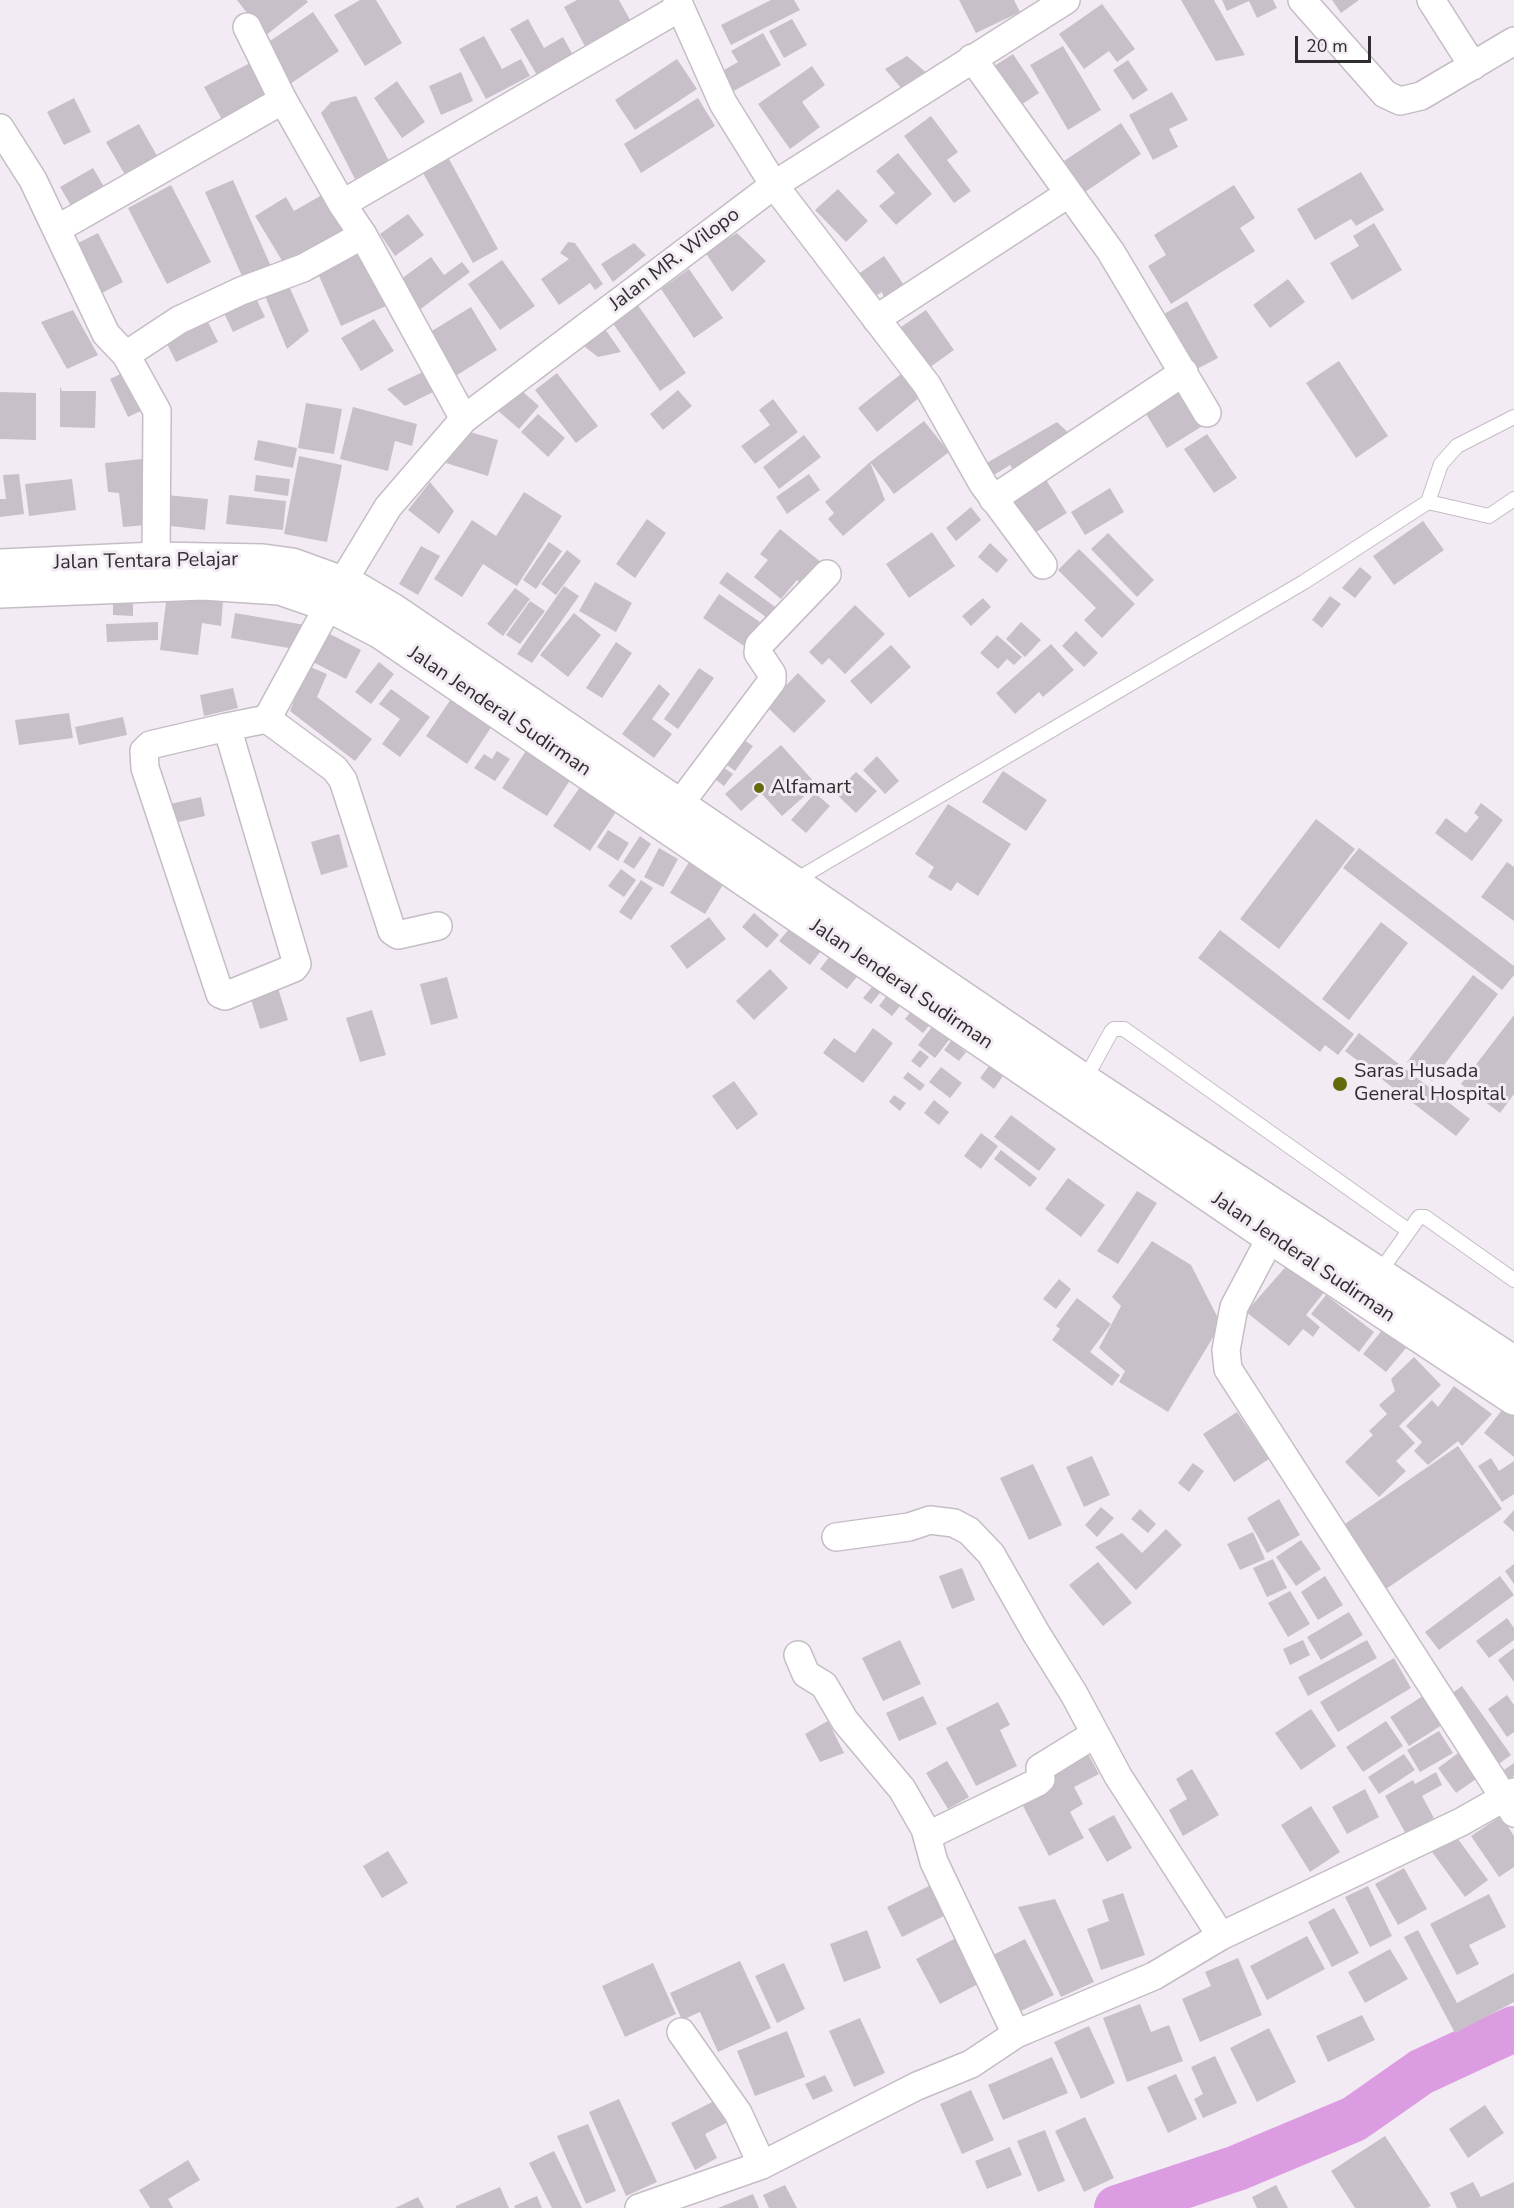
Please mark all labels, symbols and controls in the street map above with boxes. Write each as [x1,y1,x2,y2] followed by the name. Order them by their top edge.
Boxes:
[1298,24,1374,62] scale bar
[1306,34,1348,58] text: 20 m
[605,203,745,317] street label: Jalan MR. Wilopo
[53,548,239,576] street label: Jalan Tentara Pelajar
[403,642,595,782] street label: Jalan Jenderal Sudirman
[771,776,851,800] place label: Alfamart
[752,781,766,795] marker: Alfamart
[805,915,997,1055] street label: Jalan Jenderal Sudirman
[1354,1060,1506,1107] place label: Saras Husada General Hospital
[1331,1075,1349,1093] marker: Saras Husada General Hospital
[1207,1188,1399,1328] street label: Jalan Jenderal Sudirman

